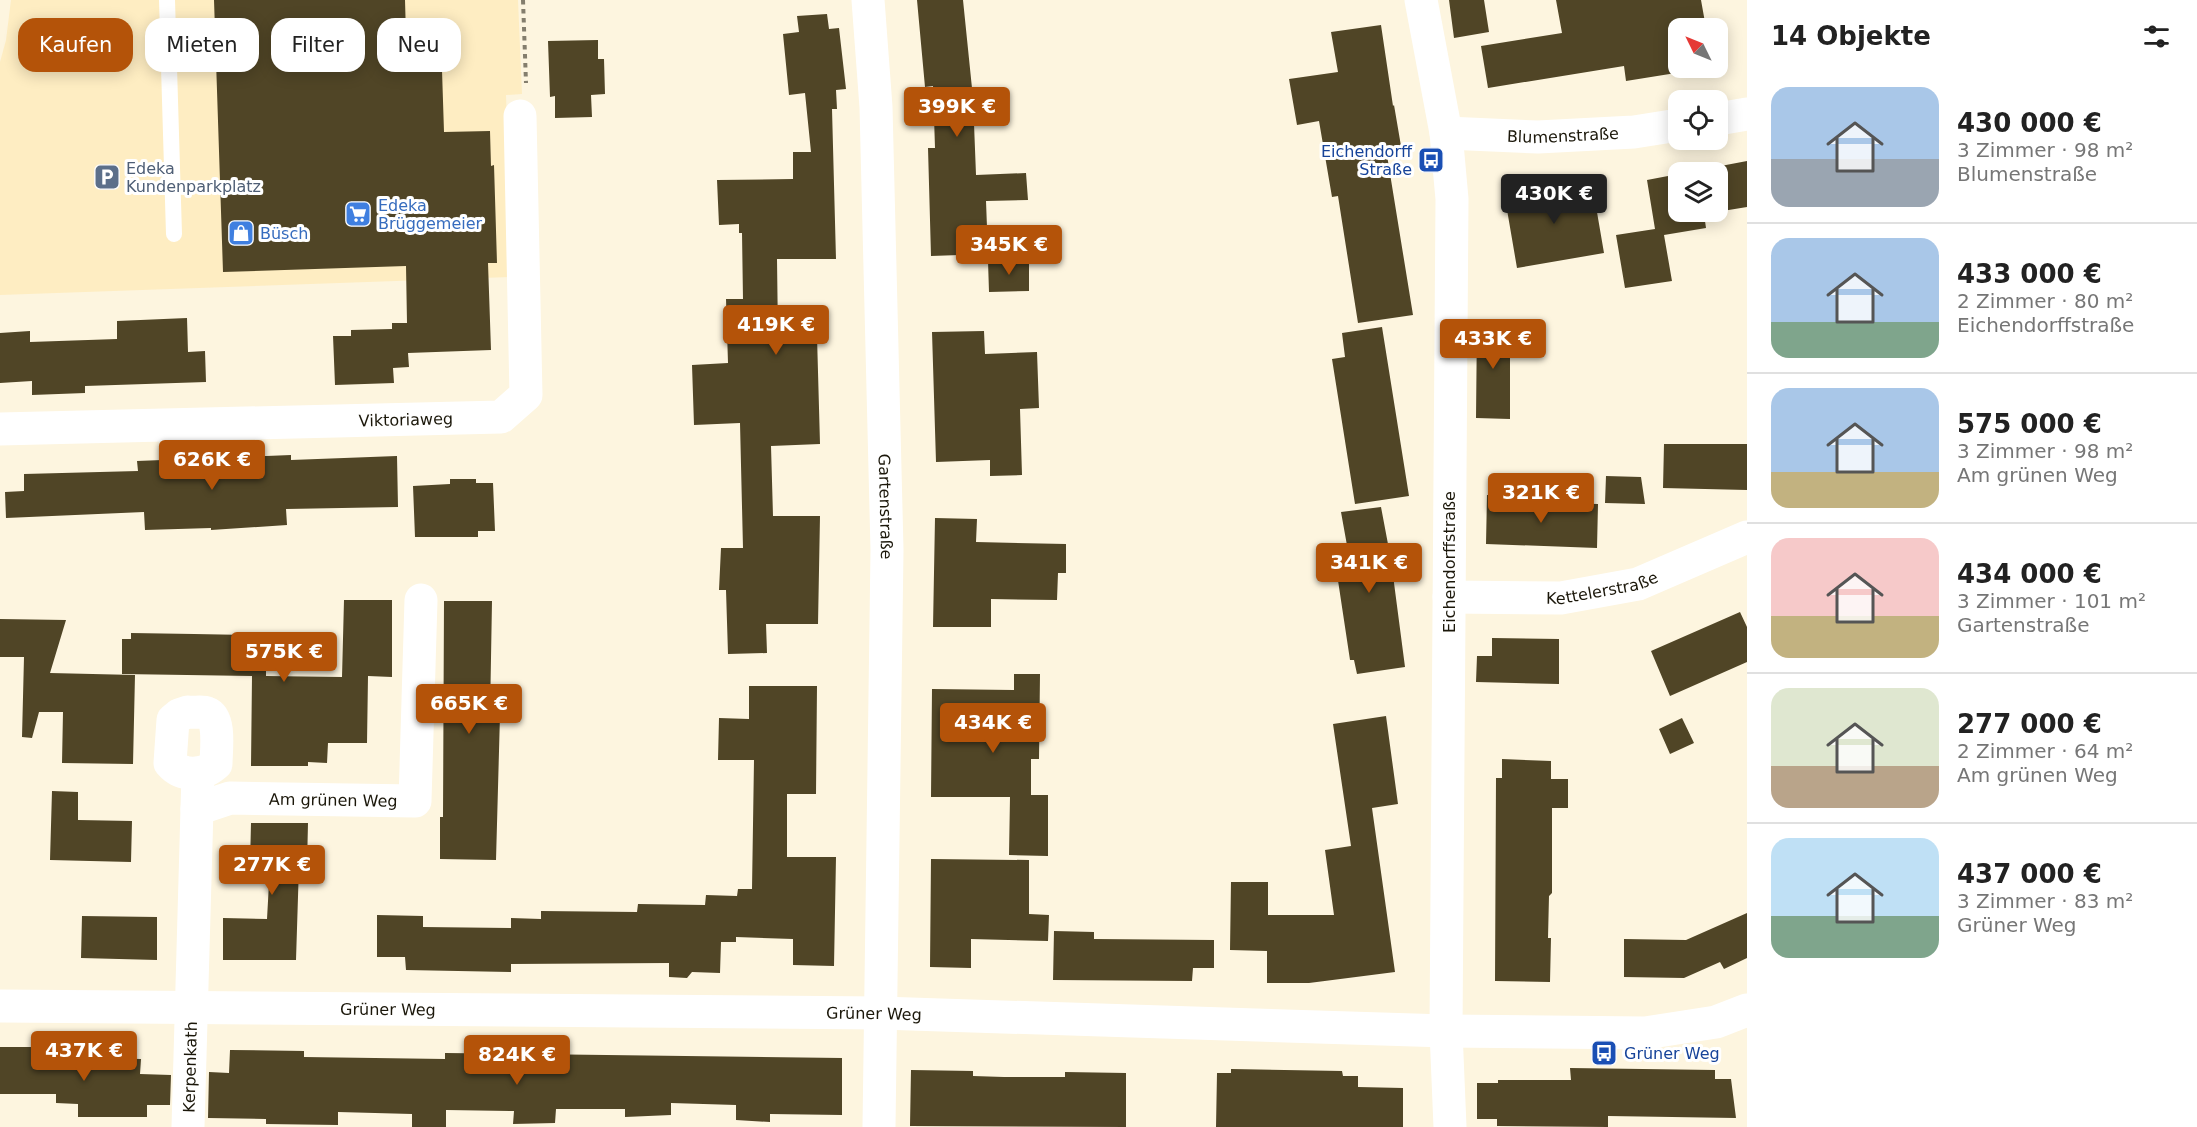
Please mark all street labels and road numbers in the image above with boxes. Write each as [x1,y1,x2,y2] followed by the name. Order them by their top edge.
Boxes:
[1506,124,1619,147] street label: Blumenstraße
[359,409,453,430] street label: Viktoriaweg
[875,453,896,560] street label: Gartenstraße
[1440,491,1459,633] street label: Eichendorffstraße
[1546,568,1661,608] street label: Kettelerstraße
[269,790,398,811] street label: Am grünen Weg
[340,1000,436,1019] street label: Grüner Weg
[826,1004,922,1024] street label: Grüner Weg
[179,1021,201,1113] street label: Kerpenkath

